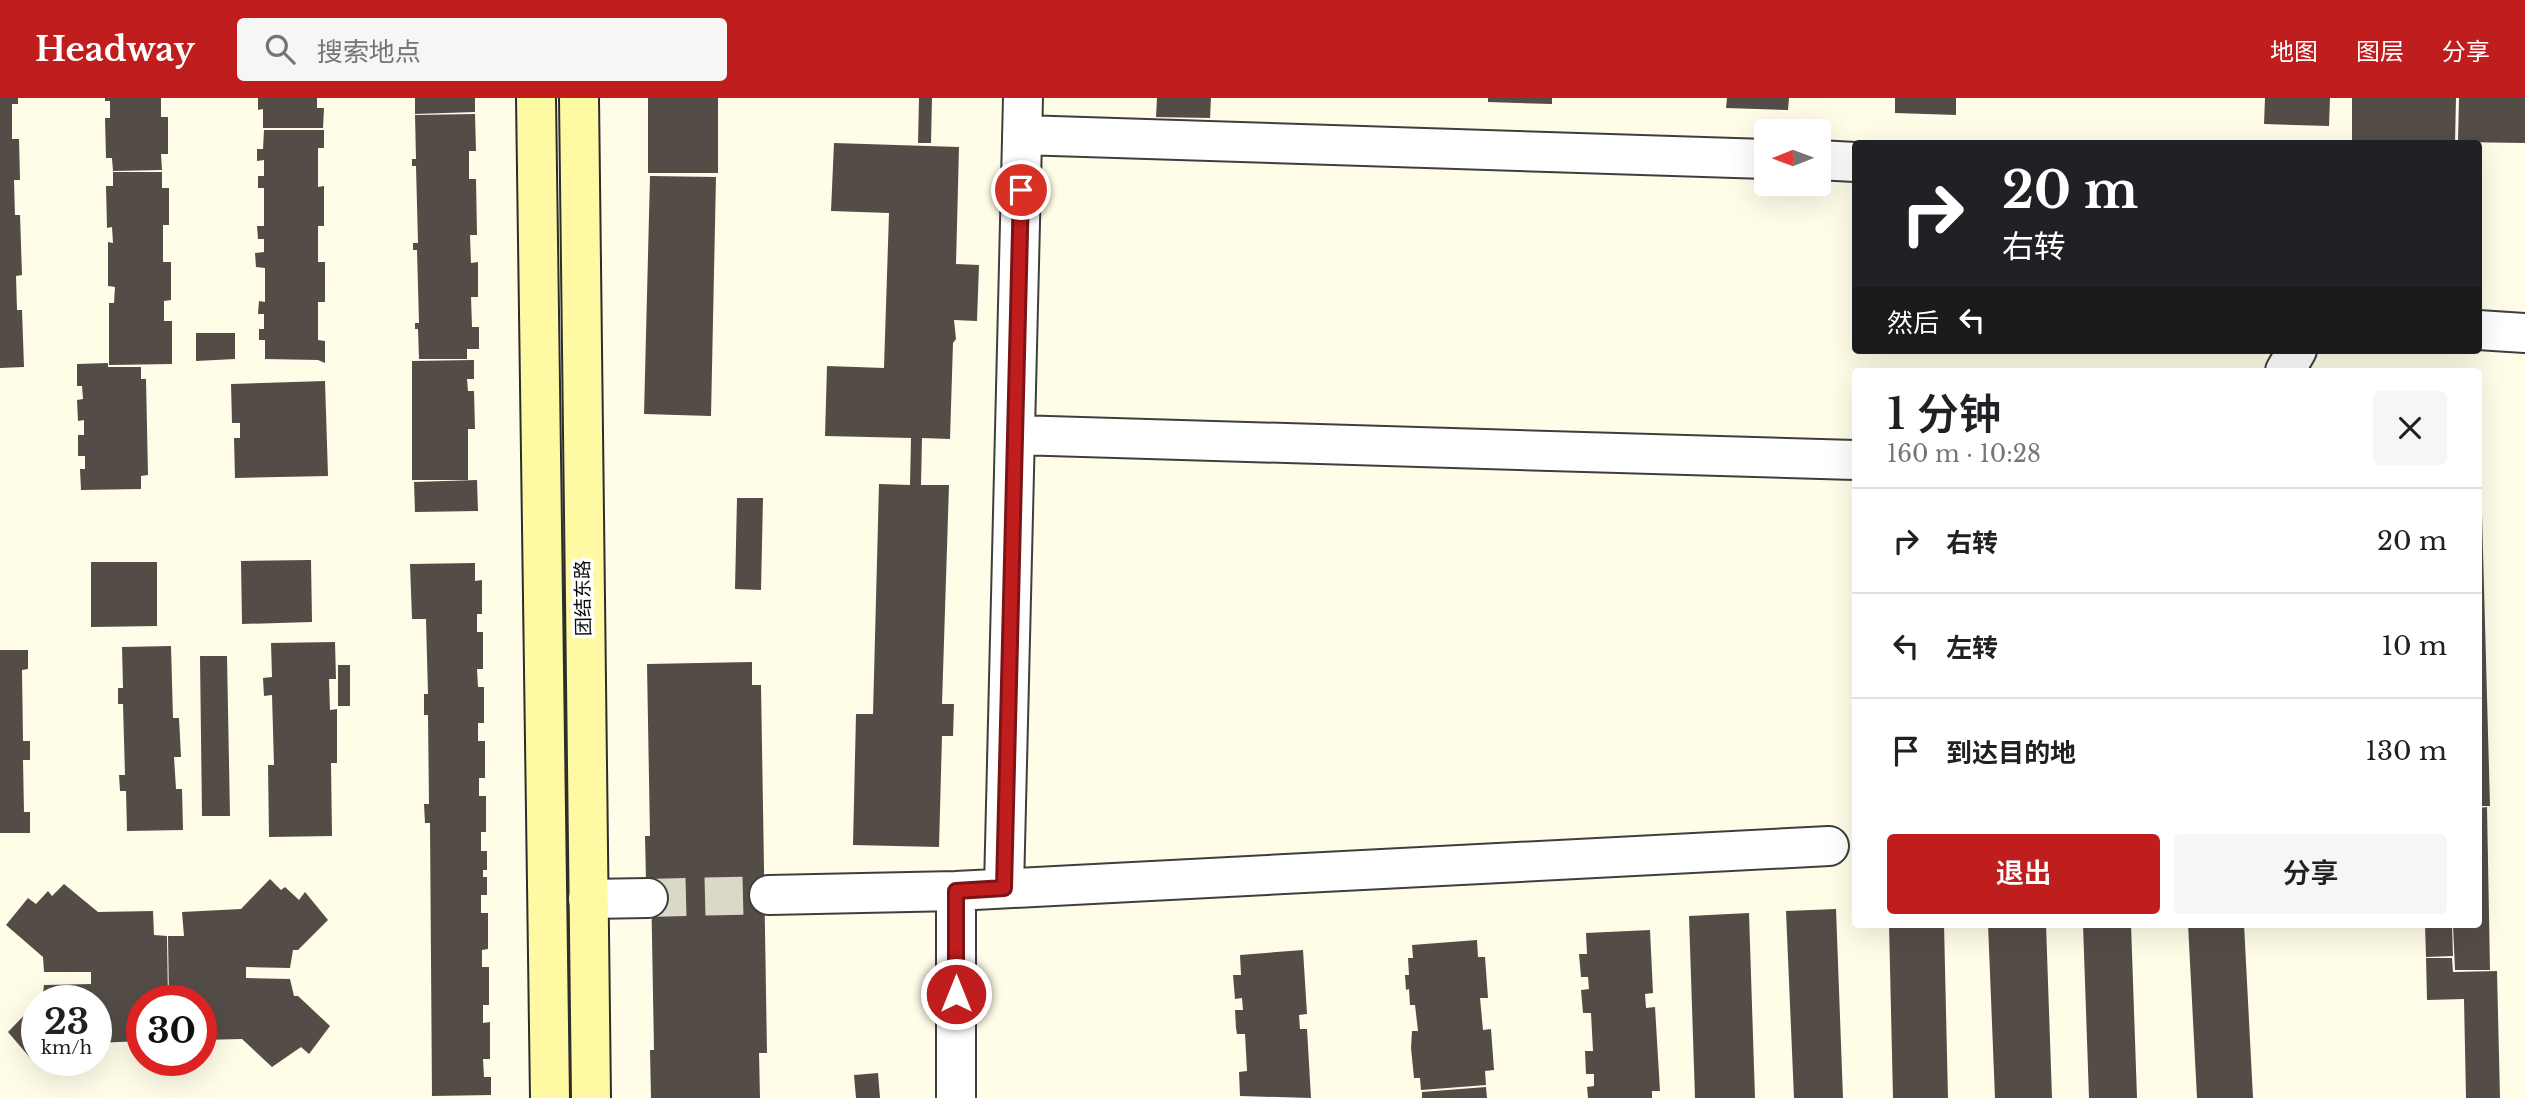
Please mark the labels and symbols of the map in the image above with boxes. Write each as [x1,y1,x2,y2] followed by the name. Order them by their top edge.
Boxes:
[1754,119,1830,196] north arrow
[991,160,1051,220] pin
[571,560,595,636] street label: 团结东路
[919,957,993,1031] position arrow
[126,985,217,1076] speed limit sign: 30

